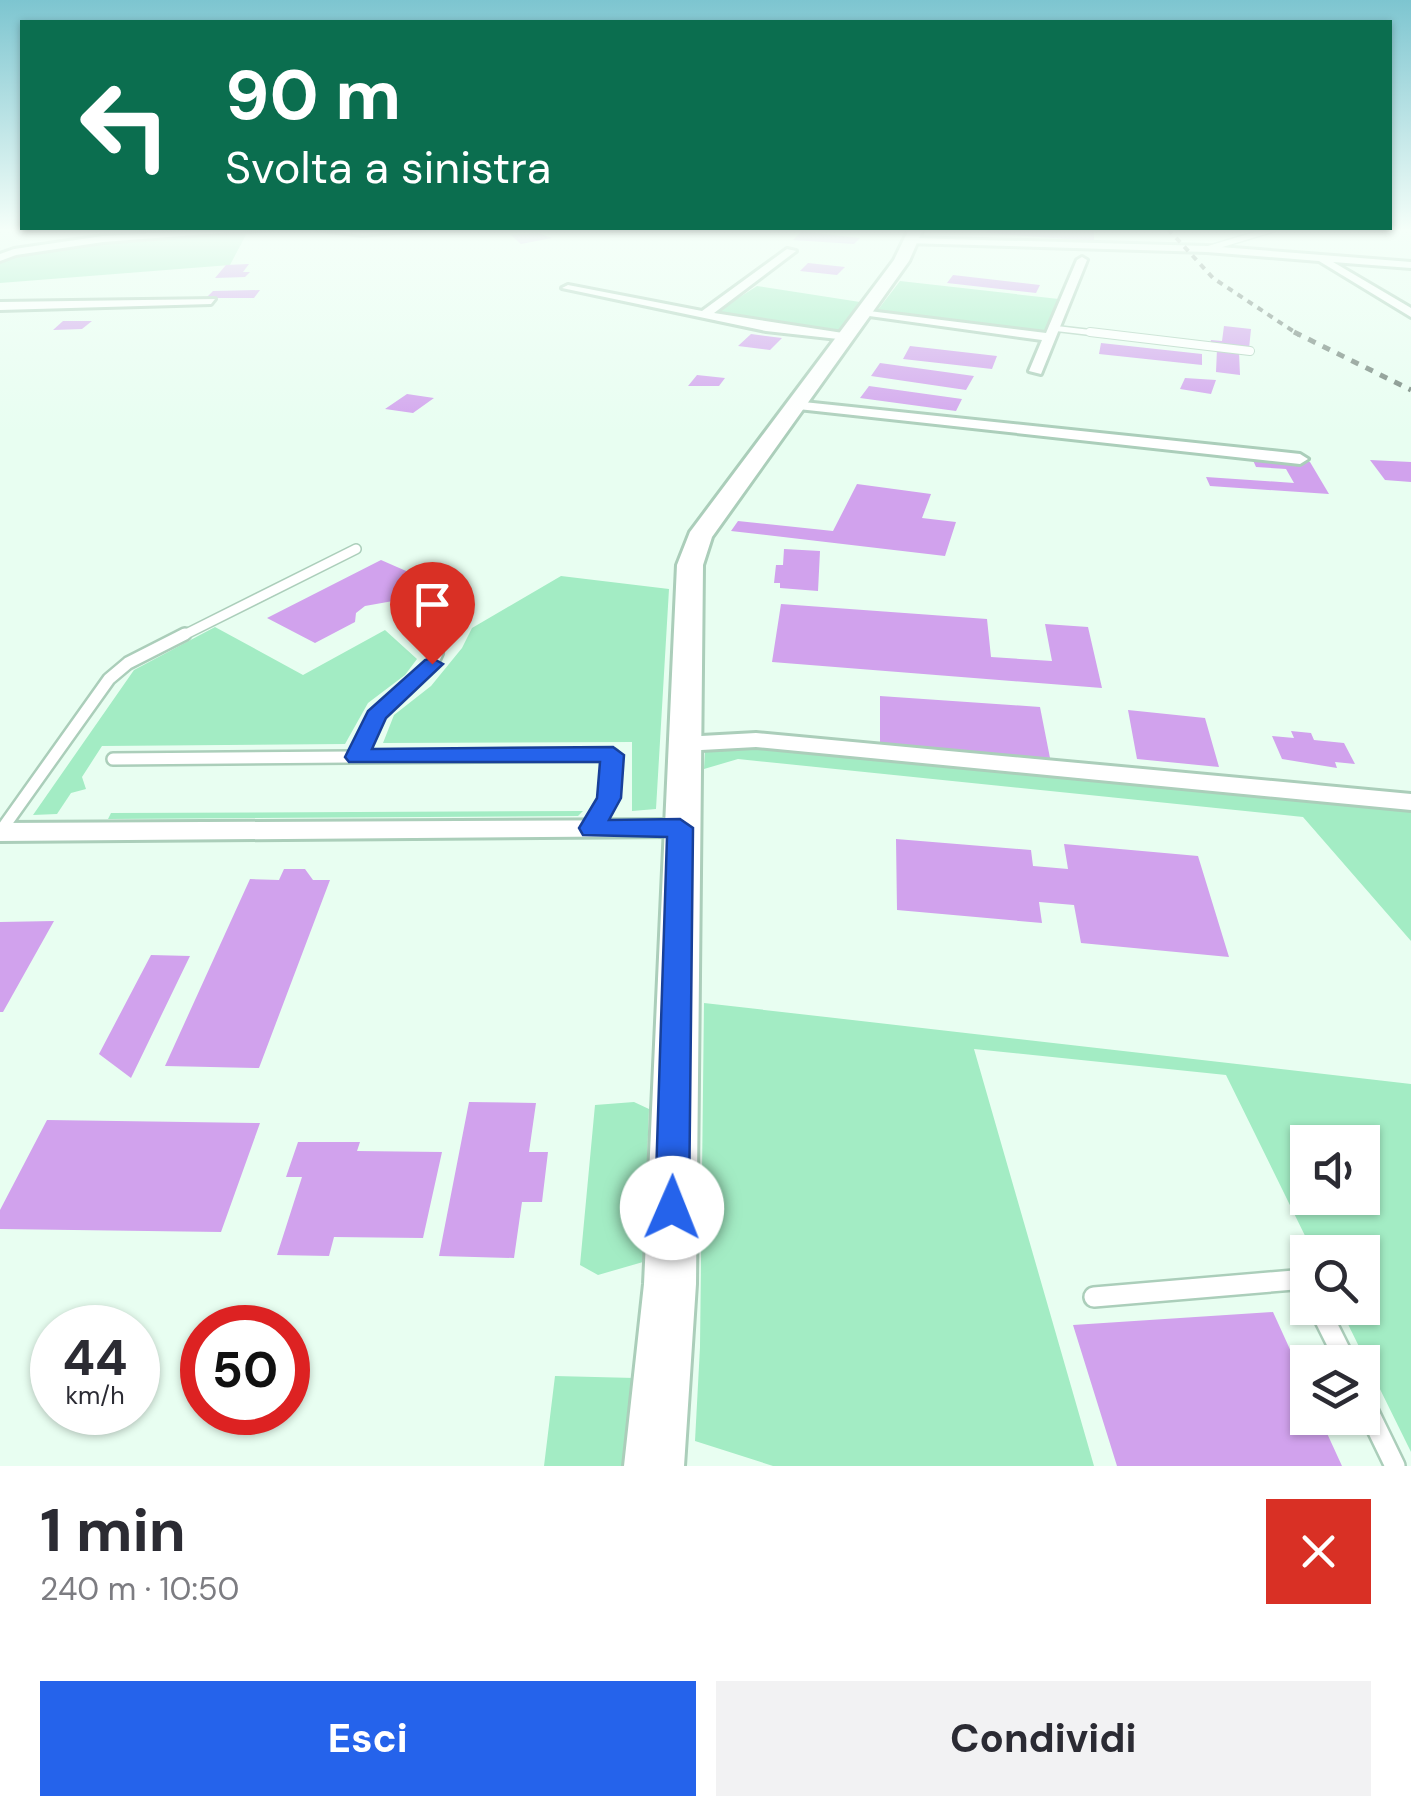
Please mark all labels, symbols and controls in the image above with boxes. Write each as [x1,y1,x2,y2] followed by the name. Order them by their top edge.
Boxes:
[225,50,401,141] text: 90 m
[60,60,190,190] icon: left
[225,138,551,197] text: Svolta a sinistra
[390,562,475,665] pin
[405,577,460,632] icon: arrive
[1290,1125,1380,1435] map controls
[1290,1125,1380,1215] button: sound
[620,1156,724,1260] position arrow
[1290,1235,1380,1325] button: search
[180,1305,310,1435] speed limit sign: 50
[63,1325,128,1391] text: 44
[1290,1345,1380,1435] button: layers
[65,1379,125,1412] text: km/h
[40,1491,186,1570] text: 1 min
[1266,1499,1371,1604] button: close
[40,1568,239,1610] text: 240 m · 10:50
[40,1681,696,1796] button: Esci
[716,1681,1371,1796] button: Condividi

